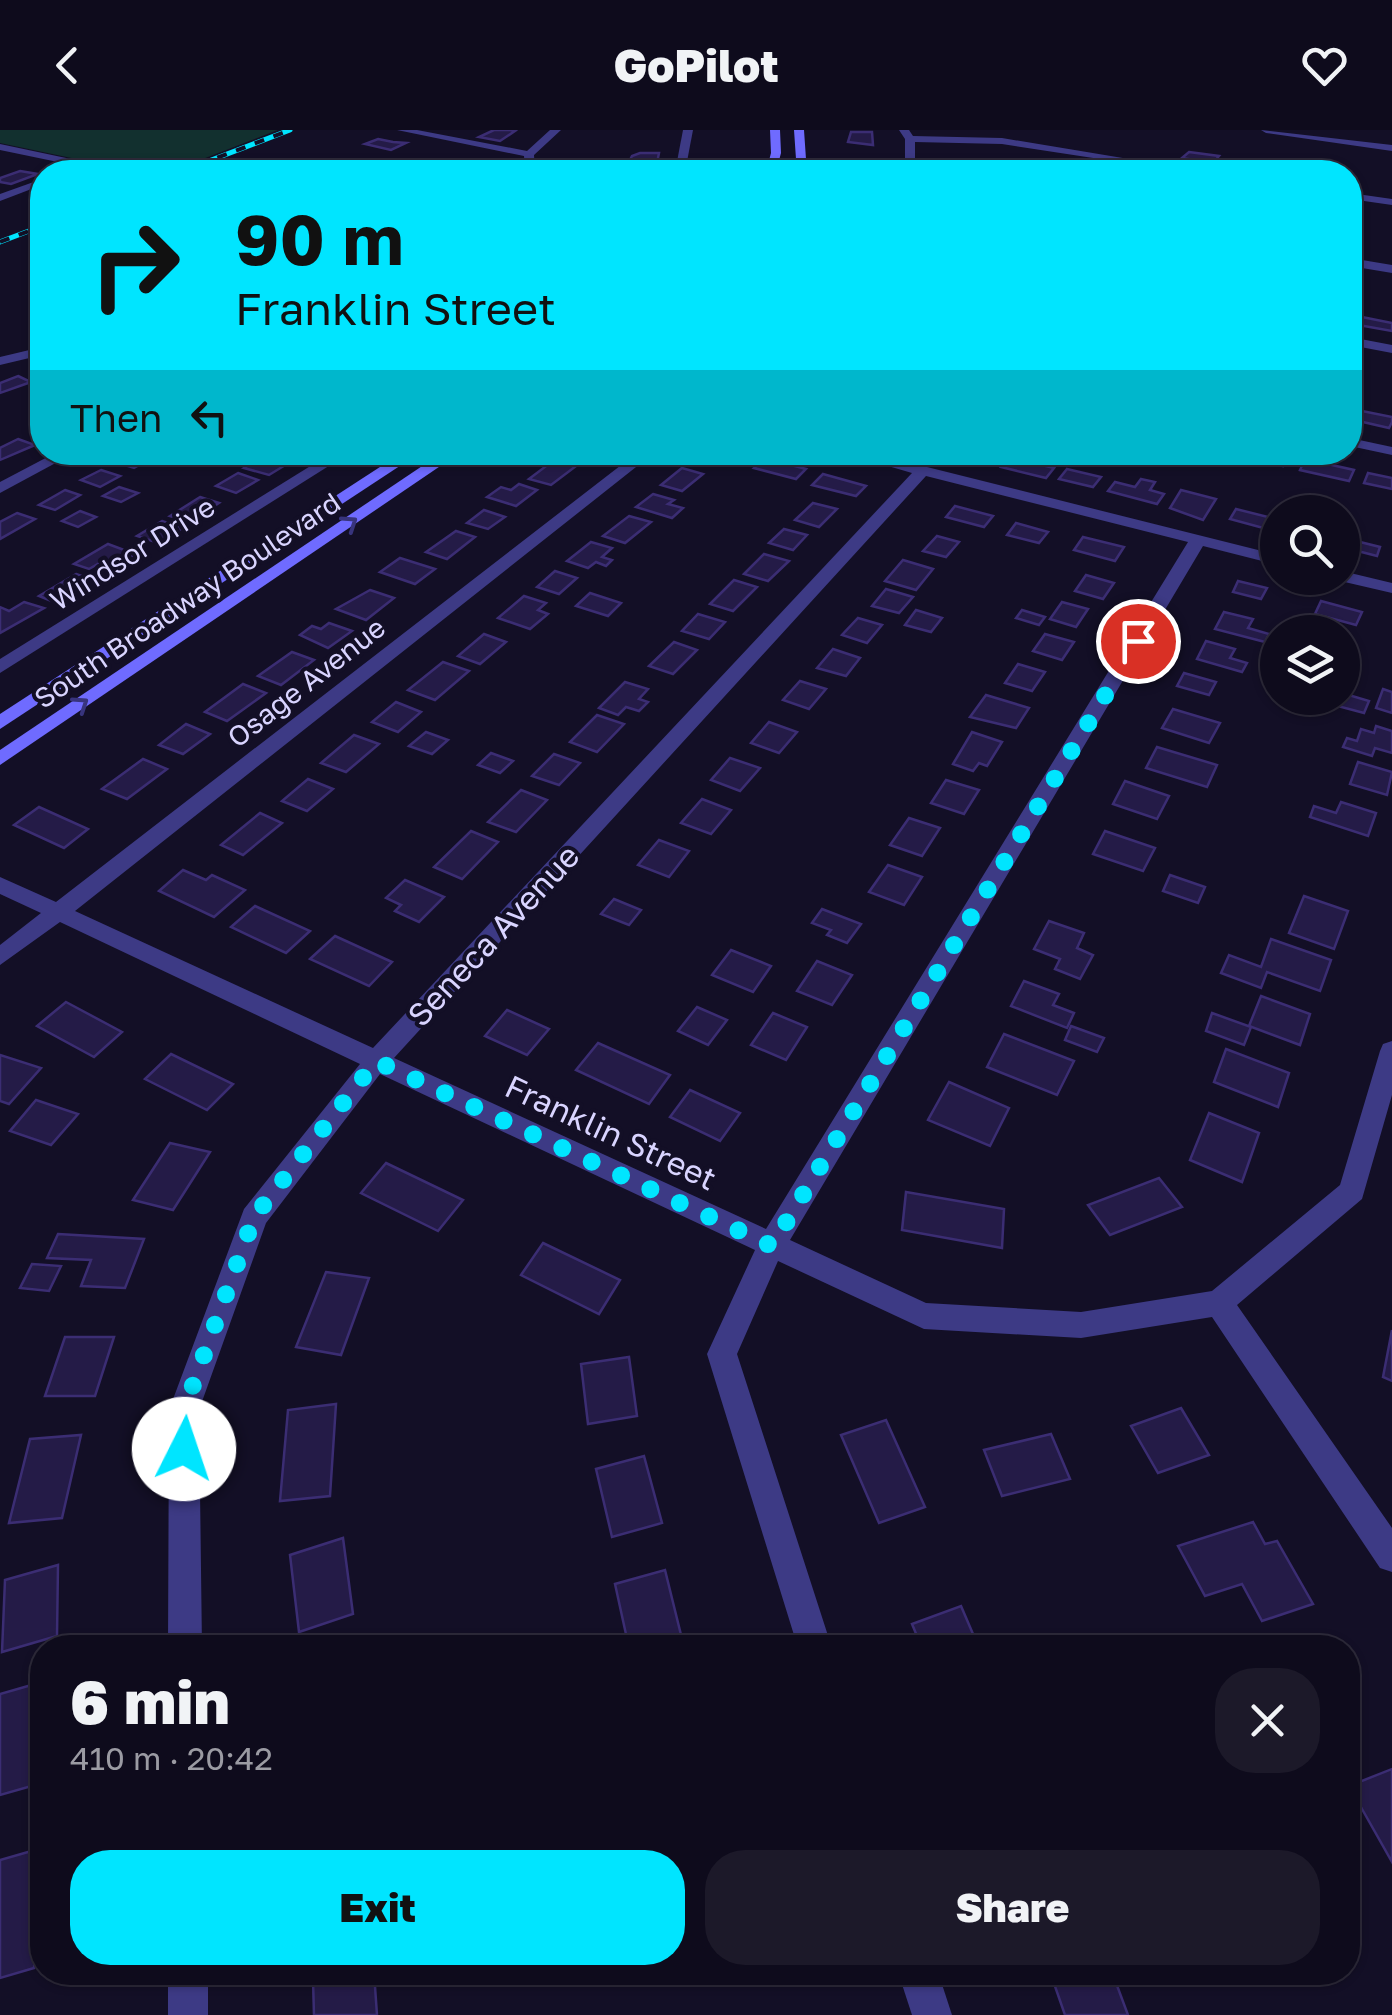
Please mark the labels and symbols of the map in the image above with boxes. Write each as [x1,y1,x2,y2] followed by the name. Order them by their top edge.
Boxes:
[28,485,346,715] street label: South Broadway Boulevard
[44,489,220,617] street label: Windsor Drive
[340,516,358,535] one-way arrow
[1096,599,1181,684] pin
[221,610,391,754] street label: Osage Avenue
[70,698,88,717] one-way arrow
[399,837,587,1033] street label: Seneca Avenue
[500,1067,722,1197] street label: Franklin Street
[132,1397,236,1501] position arrow

